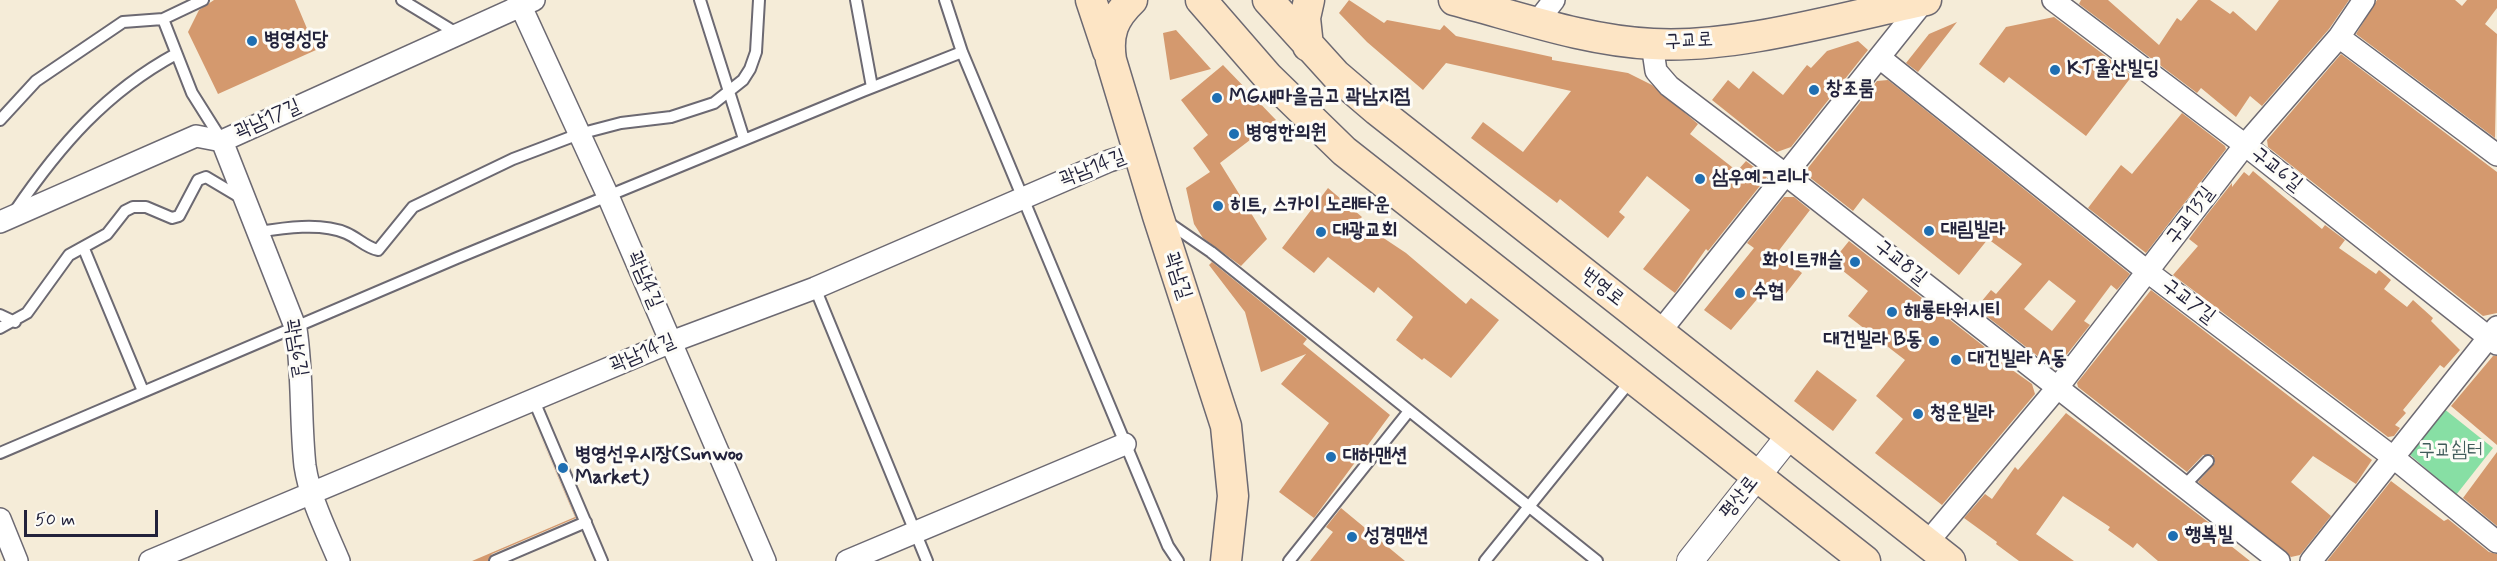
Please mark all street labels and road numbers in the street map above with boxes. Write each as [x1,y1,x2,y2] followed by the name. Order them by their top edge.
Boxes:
[1664,29,1714,55] street label: 구교로
[231,95,305,145] street label: 곽남17길
[2246,143,2306,197] street label: 구교6길
[1057,145,1129,193] street label: 곽남14길
[2161,182,2221,250] street label: 구교13길
[1869,235,1931,291] street label: 구교8길
[621,248,667,312] street label: 곽남4길
[1158,249,1196,303] street label: 곽남길
[1576,264,1628,312] street label: 번영로
[2157,274,2219,330] street label: 구교7길
[278,317,312,379] street label: 곽남6길
[607,330,679,378] street label: 곽남14길
[1716,472,1764,524] street label: 평산로

